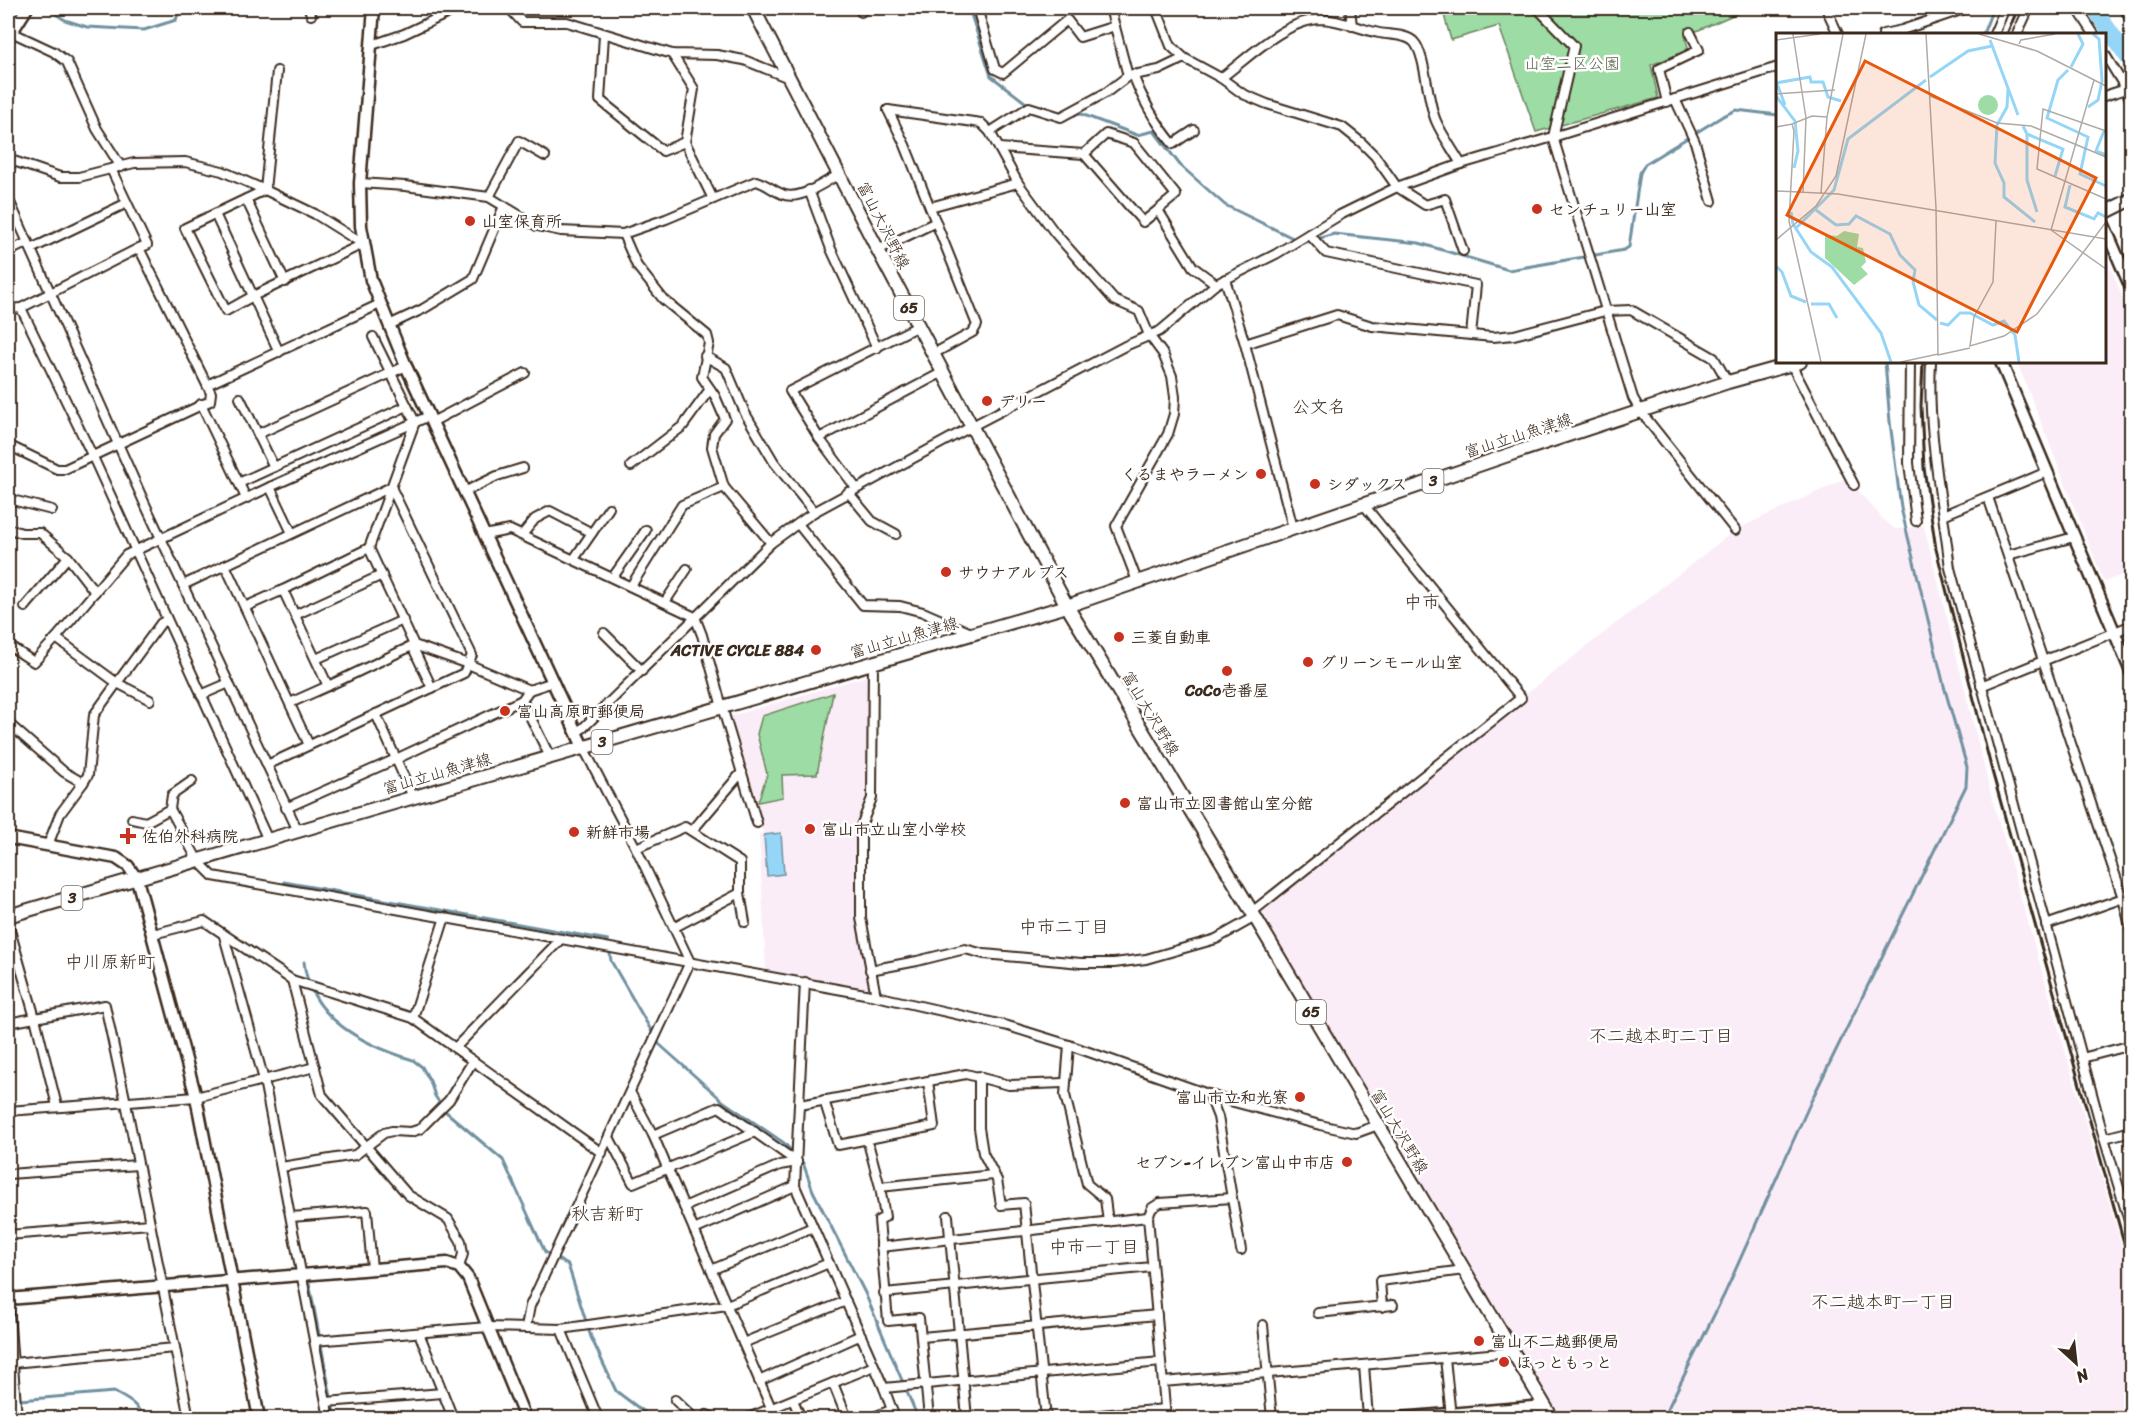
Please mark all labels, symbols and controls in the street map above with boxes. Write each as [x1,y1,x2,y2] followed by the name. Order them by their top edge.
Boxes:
[1776,33,2106,363] inset map
[1524,49,1620,78] park label: 山室二区公園
[849,176,918,275] street label: 富山大沢野線
[1549,195,1677,224] place label: センチュリー山室
[1530,202,1544,216] marker: センチュリー山室
[482,207,562,236] place label: 山室保育所
[463,214,477,228] marker: 山室保育所
[894,296,924,320] road number: 65
[999,387,1047,416] place label: デリー
[1292,391,1346,423] district label: 公文名
[980,394,994,408] marker: デリー
[1460,404,1576,467] street label: 富山立山魚津線
[1121,460,1249,489] place label: くるまやラーメン
[1254,467,1268,481] marker: くるまやラーメン
[1422,469,1444,493] road number: 3
[1327,470,1407,499] place label: シダックス
[1308,477,1322,491] marker: シダックス
[958,558,1069,587] place label: サウナアルプス
[939,565,953,579] marker: サウナアルプス
[1404,586,1440,618] district label: 中市
[846,608,962,667] street label: 富山立山魚津線
[1131,623,1211,652] place label: 三菱自動車
[1112,630,1126,644] marker: 三菱自動車
[670,636,804,665] place label: ACTIVE CYCLE 884
[809,643,823,657] marker: ACTIVE CYCLE 884
[1320,648,1462,677] place label: グリーンモール山室
[1301,655,1315,669] marker: グリーンモール山室
[1220,664,1234,678] marker: CoCo壱番屋
[1113,665,1188,762] street label: 富山大沢野線
[1184,676,1269,705] place label: CoCo壱番屋
[517,697,645,726] place label: 富山高原町郵便局
[498,704,512,718] marker: 富山高原町郵便局
[592,730,612,754] road number: 3
[379,744,495,803] street label: 富山立山魚津線
[1137,789,1313,818] place label: 富山市立図書館山室分館
[1118,796,1132,810] marker: 富山市立図書館山室分館
[822,815,966,844] place label: 富山市立山室小学校
[586,818,650,847] place label: 新鮮市場
[142,822,238,851] place label: 佐伯外科病院
[803,822,817,836] marker: 富山市立山室小学校
[567,825,581,839] marker: 新鮮市場
[119,827,137,845] marker: 佐伯外科病院
[62,886,82,910] road number: 3
[1019,911,1109,943] district label: 中市二丁目
[65,946,155,978] district label: 中川原新町
[1296,1000,1326,1024] road number: 65
[1589,1020,1733,1052] district label: 不二越本町二丁目
[1176,1083,1288,1112] place label: 富山市立和光寮
[1362,1083,1437,1180] street label: 富山大沢野線
[1293,1090,1307,1104] marker: 富山市立和光寮
[1136,1148,1335,1177] place label: セブン-イレブン富山中市店
[1340,1155,1354,1169] marker: セブン-イレブン富山中市店
[571,1198,643,1230] district label: 秋吉新町
[1049,1231,1139,1263] district label: 中市一丁目
[1811,1286,1955,1318] district label: 不二越本町一丁目
[1491,1327,1619,1356] place label: 富山不二越郵便局
[2046,1333,2106,1393] north arrow
[1472,1334,1486,1348] marker: 富山不二越郵便局
[1516,1348,1612,1377] place label: ほっともっと
[1497,1355,1511,1369] marker: ほっともっと
[2070,1360,2095,1392] text: N

